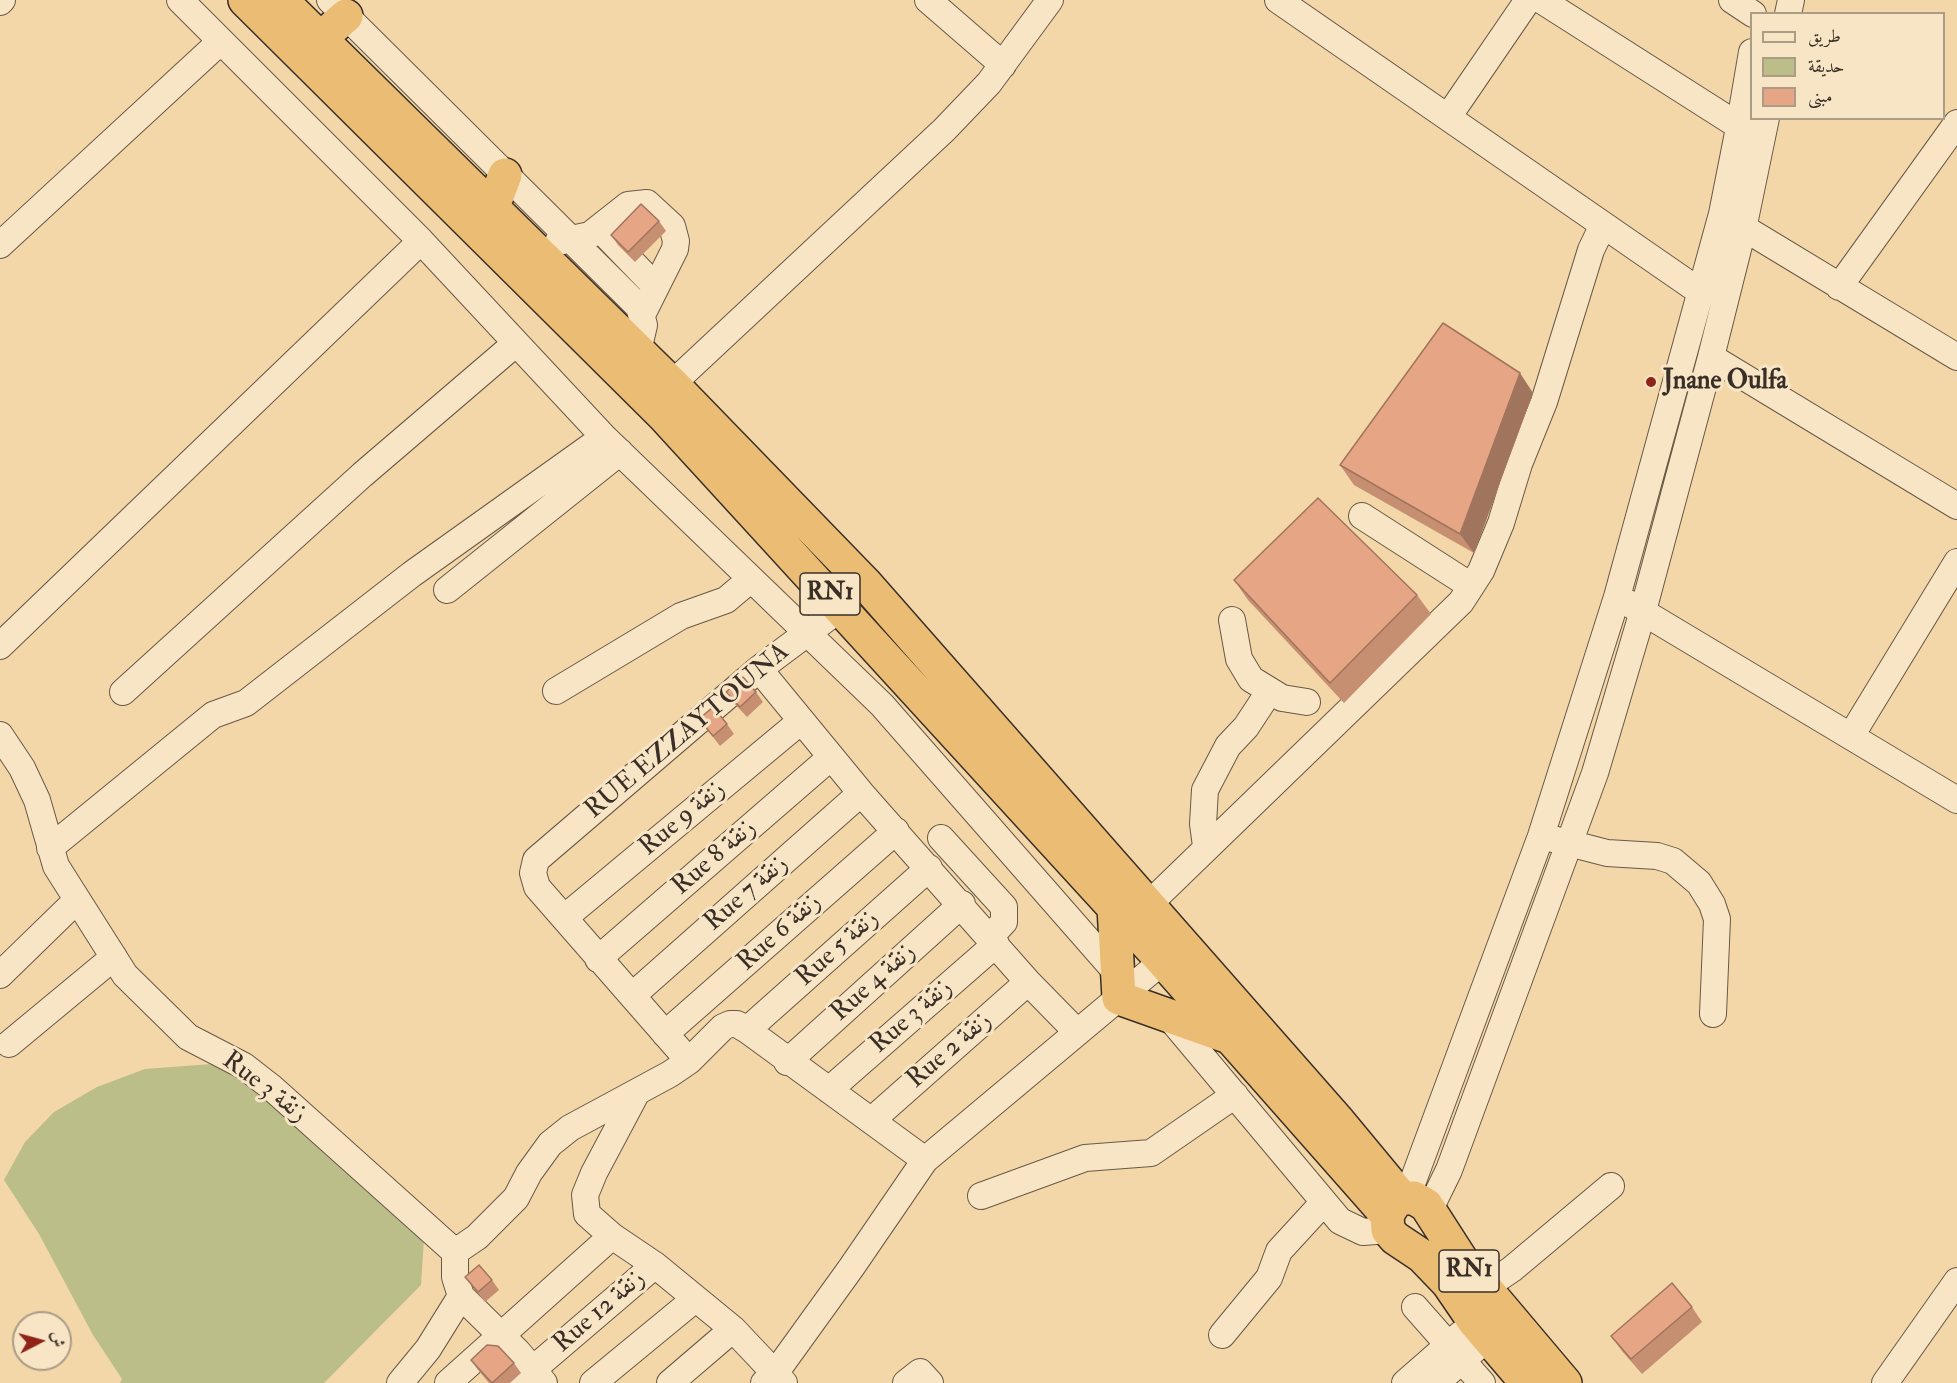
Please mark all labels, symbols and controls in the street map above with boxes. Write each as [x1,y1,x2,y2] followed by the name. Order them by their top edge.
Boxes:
[1750,12,1945,120] legend
[1808,25,1841,48] text: طريق
[1808,55,1844,78] text: حديقة
[1808,85,1833,108] text: مبنى
[1663,366,1787,398] place label: Jnane Oulfa
[1644,375,1658,389] marker: Jnane Oulfa
[800,573,860,615] road number: RN1
[580,637,796,827] street label: RUE EZZAYTOUNA
[634,774,732,864] street label: Rue 9 زنقة
[667,813,763,903] street label: Rue 8 زنقة
[699,849,795,939] street label: Rue 7 زنقة
[732,887,828,979] street label: Rue 6 زنقة
[790,904,886,994] street label: Rue 5 زنقة
[825,937,923,1029] street label: Rue 4 زنقة
[865,973,959,1061] street label: Rue 3 زنقة
[901,1006,999,1096] street label: Rue 2 زنقة
[215,1046,313,1130] street label: Rue 3 زنقة
[1439,1250,1499,1292] road number: RN1
[548,1264,652,1360] street label: Rue 12 زنقة
[12,1311,72,1371] north arrow
[47,1330,69,1348] text: ش

